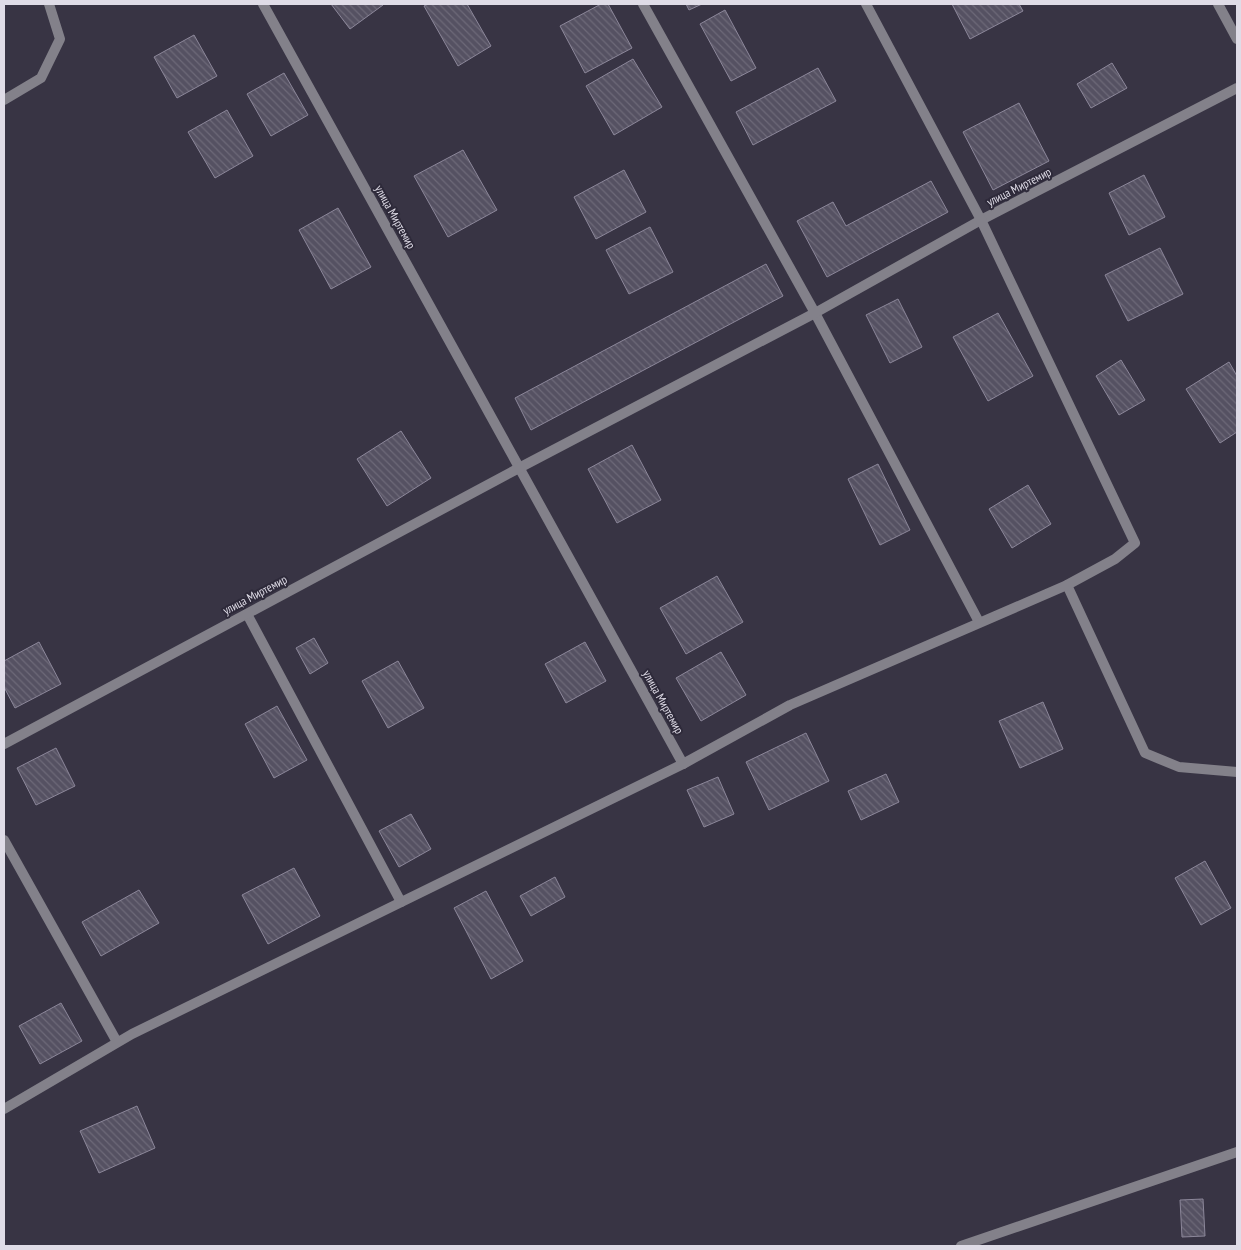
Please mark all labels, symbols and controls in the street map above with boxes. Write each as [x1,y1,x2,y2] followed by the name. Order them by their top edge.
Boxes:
[984,164,1054,209] street label: улица Миртемир
[372,182,419,251] street label: улица Миртемир
[220,571,289,618] street label: улица Миртемир
[640,667,687,736] street label: улица Миртемир

